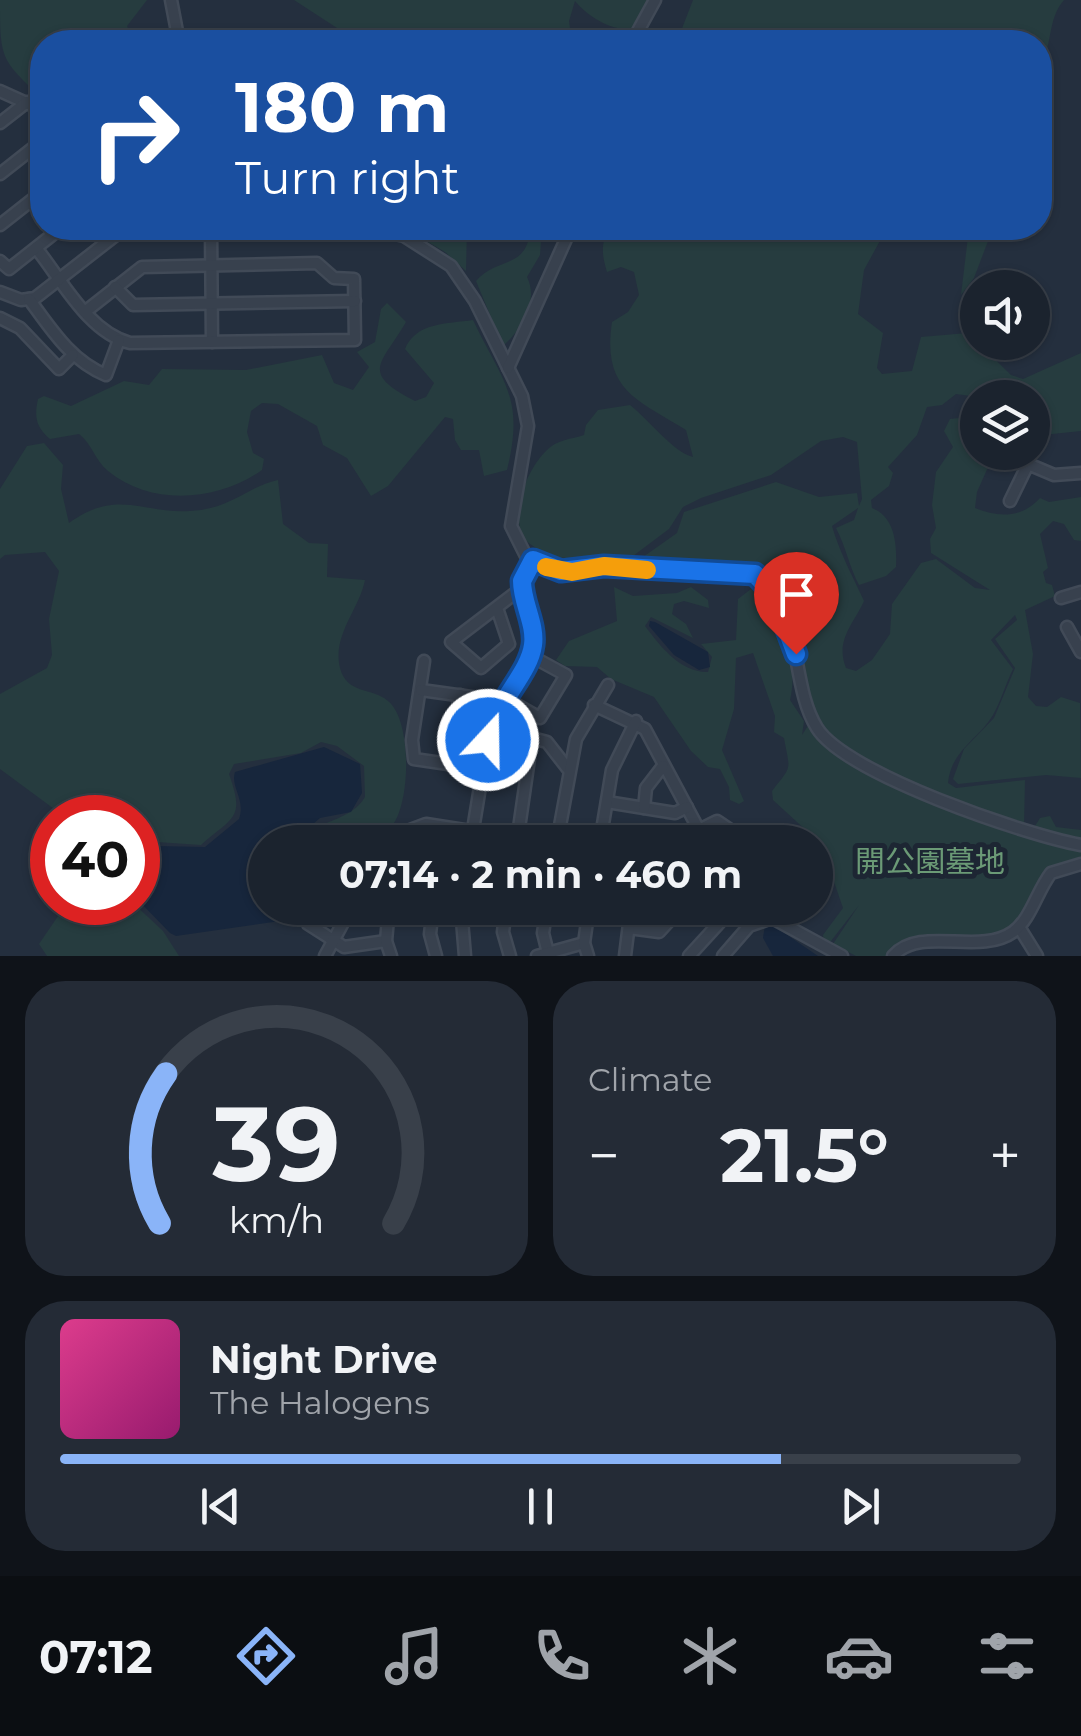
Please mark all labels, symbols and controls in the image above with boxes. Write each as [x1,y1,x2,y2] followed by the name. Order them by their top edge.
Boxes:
[235,64,449,150] text: 180 m
[70,70,200,200] icon: right
[235,150,460,205] text: Turn right
[960,270,1050,470] map controls
[960,270,1050,360] button: sound
[960,380,1050,470] button: layers
[754,552,839,655] pin
[769,567,824,622] icon: arrive
[436,688,540,792] position arrow
[30,795,160,925] speed limit sign: 40
[855,843,1005,880] park label: 開公園墓地
[339,851,742,898] text: 07:14 · 2 min · 460 m
[588,1060,712,1099] text: Climate
[212,1080,340,1207] text: 39
[720,1109,889,1201] text: 21.5°
[588,1122,620,1189] text: −
[989,1122,1021,1189] text: +
[229,1198,324,1242] text: km/h
[210,1336,437,1383] text: Night Drive
[210,1383,430,1422] text: The Halogens
[193,1479,248,1534] icon: previous
[513,1479,568,1534] icon: pause
[833,1479,888,1534] icon: next
[231,1621,301,1691] icon: directions
[379,1621,449,1691] icon: music
[527,1621,597,1691] icon: phone
[675,1621,745,1691] icon: climate
[824,1621,894,1691] icon: car
[972,1621,1042,1691] icon: filters
[39,1629,152,1684] text: 07:12

